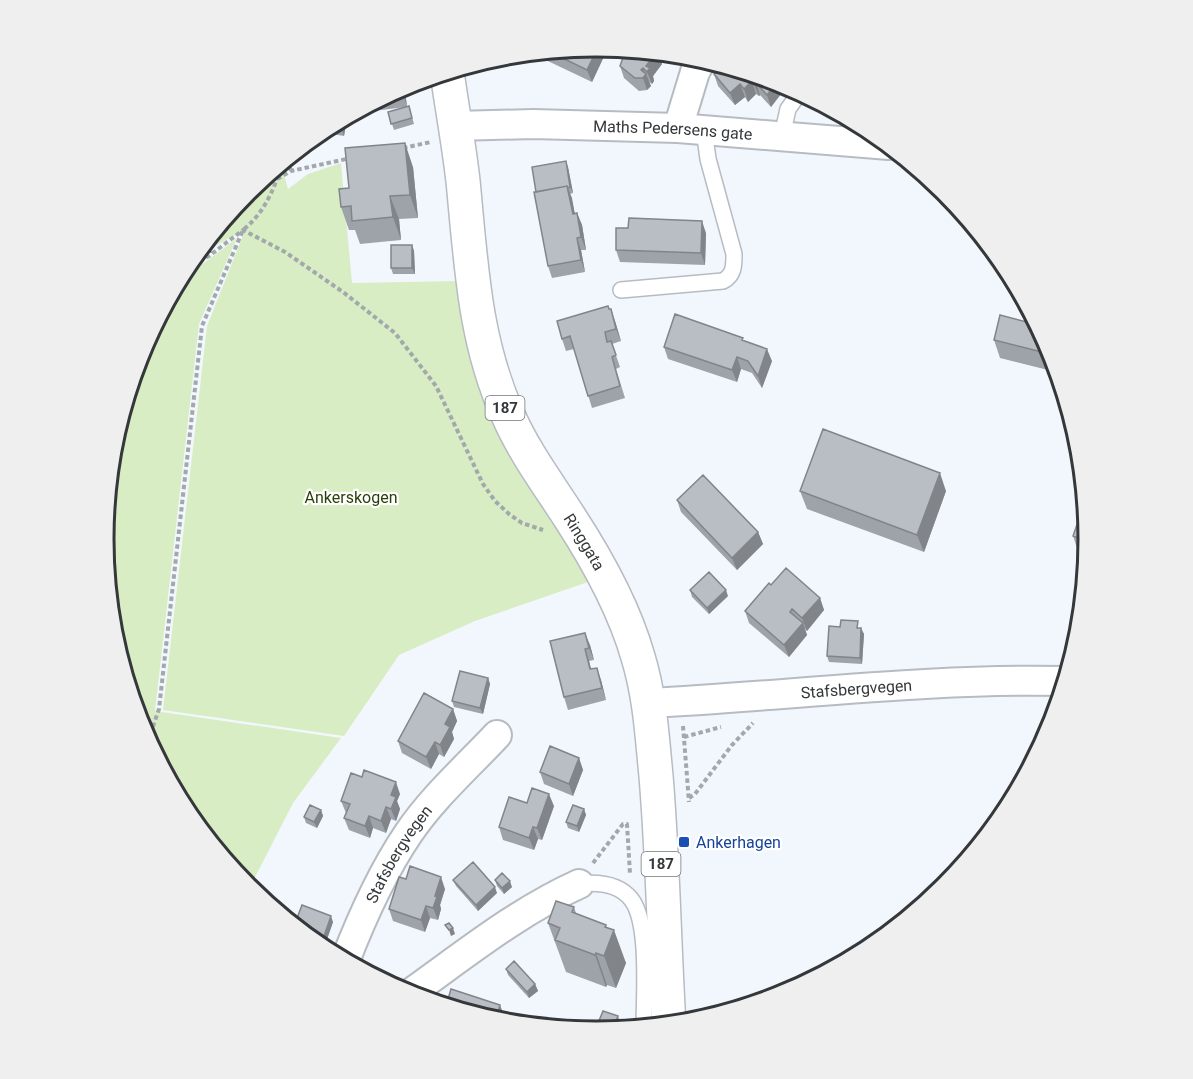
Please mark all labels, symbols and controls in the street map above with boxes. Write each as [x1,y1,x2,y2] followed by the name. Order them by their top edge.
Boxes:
[593,116,753,143] street label: Maths Pedersens gate
[486,396,524,420] road number: 187
[305,488,397,507] park label: Ankerskogen
[560,510,609,574] street label: Ringgata
[800,675,913,702] street label: Stafsbergvegen
[361,801,436,906] street label: Stafsbergvegen
[696,833,781,852] place label: Ankerhagen
[677,835,691,849] marker: Ankerhagen
[642,852,680,876] road number: 187

